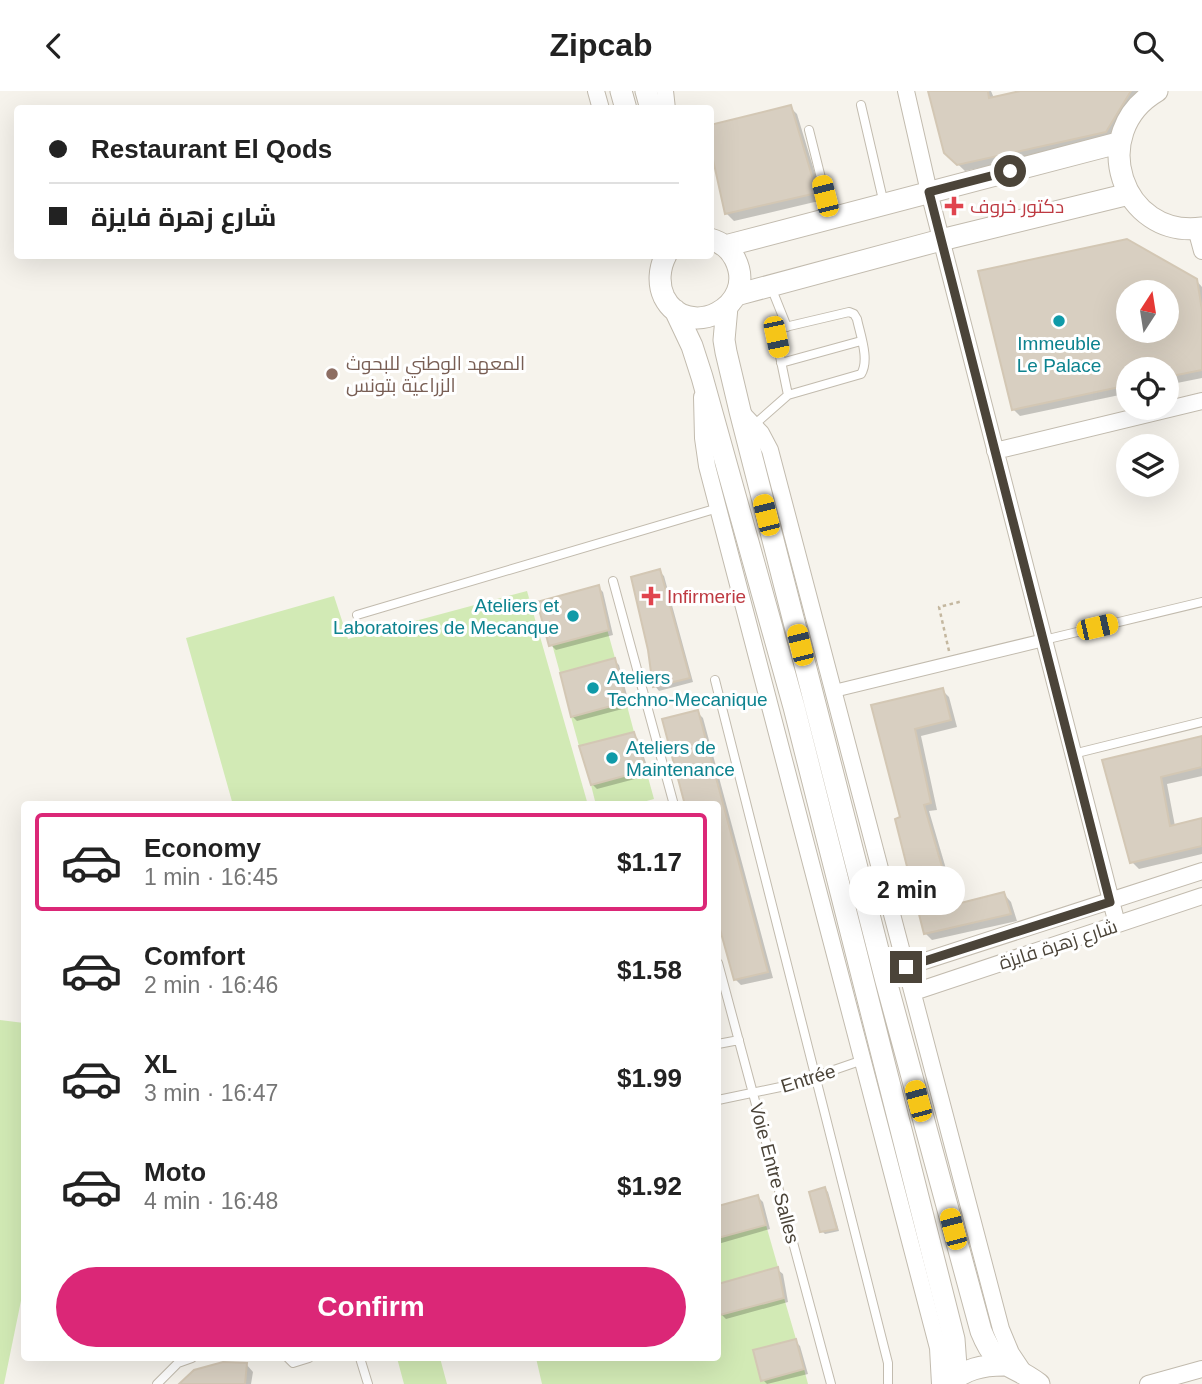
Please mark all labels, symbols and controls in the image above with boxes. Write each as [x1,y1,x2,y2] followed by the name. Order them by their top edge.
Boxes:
[35,27,73,65] icon: back
[549,27,653,63] text: Zipcab
[1129,27,1167,65] icon: search
[91,134,332,164] text: Restaurant El Qods
[994,155,1026,187] route start
[810,173,841,219] car
[944,196,964,216] marker: دكتور خروف
[970,196,1064,218] place label: دكتور خروف
[91,202,276,232] text: شارع زهرة فايزة
[1116,280,1180,343] north arrow
[1116,280,1179,497] map controls
[1051,313,1067,329] marker: Immeuble Le Palace
[762,314,791,360] car
[1017,333,1101,376] place label: Immeuble Le Palace
[346,353,525,397] place label: المعهد الوطني للبحوث الزراعية بتونس
[1116,357,1179,420] button: locate
[324,366,340,382] marker: المعهد الوطني للبحوث الزراعية بتونس
[1116,434,1179,497] button: layers
[751,492,782,538] car
[641,586,661,606] marker: Infirmerie
[667,586,746,607] place label: Infirmerie
[333,595,560,638] place label: Ateliers et Laboratoires de Mecanque
[565,608,581,624] marker: Ateliers et Laboratoires de Mecanque
[1075,612,1120,642] car
[785,622,816,668] car
[607,667,768,710] place label: Ateliers Techno-Mecanique
[585,680,601,696] marker: Ateliers Techno-Mecanique
[626,737,735,780] place label: Ateliers de Maintenance
[604,750,620,766] marker: Ateliers de Maintenance
[60,831,123,894] icon: car
[144,833,261,863] text: Economy
[617,847,682,877] text: $1.17
[144,864,278,890] text: 1 min · 16:45
[848,865,964,915] callout: 2 min
[877,877,937,903] text: 2 min
[996,915,1121,976] street label: شارع زهرة فايزة
[60,939,123,1002] icon: car
[144,941,245,971] text: Comfort
[890,951,922,983] route end
[617,955,682,985] text: $1.58
[144,972,278,998] text: 2 min · 16:46
[60,1047,123,1110] icon: car
[144,1049,177,1079] text: XL
[778,1060,838,1097] street label: Entrée
[617,1063,682,1093] text: $1.99
[903,1078,934,1124] car
[144,1080,278,1106] text: 3 min · 16:47
[746,1101,803,1246] street label: Voie Entre Salles
[60,1155,123,1218] icon: car
[144,1157,206,1187] text: Moto
[617,1171,682,1201] text: $1.92
[144,1188,278,1214] text: 4 min · 16:48
[938,1206,969,1252] car
[56,1267,686,1347] button: Confirm

